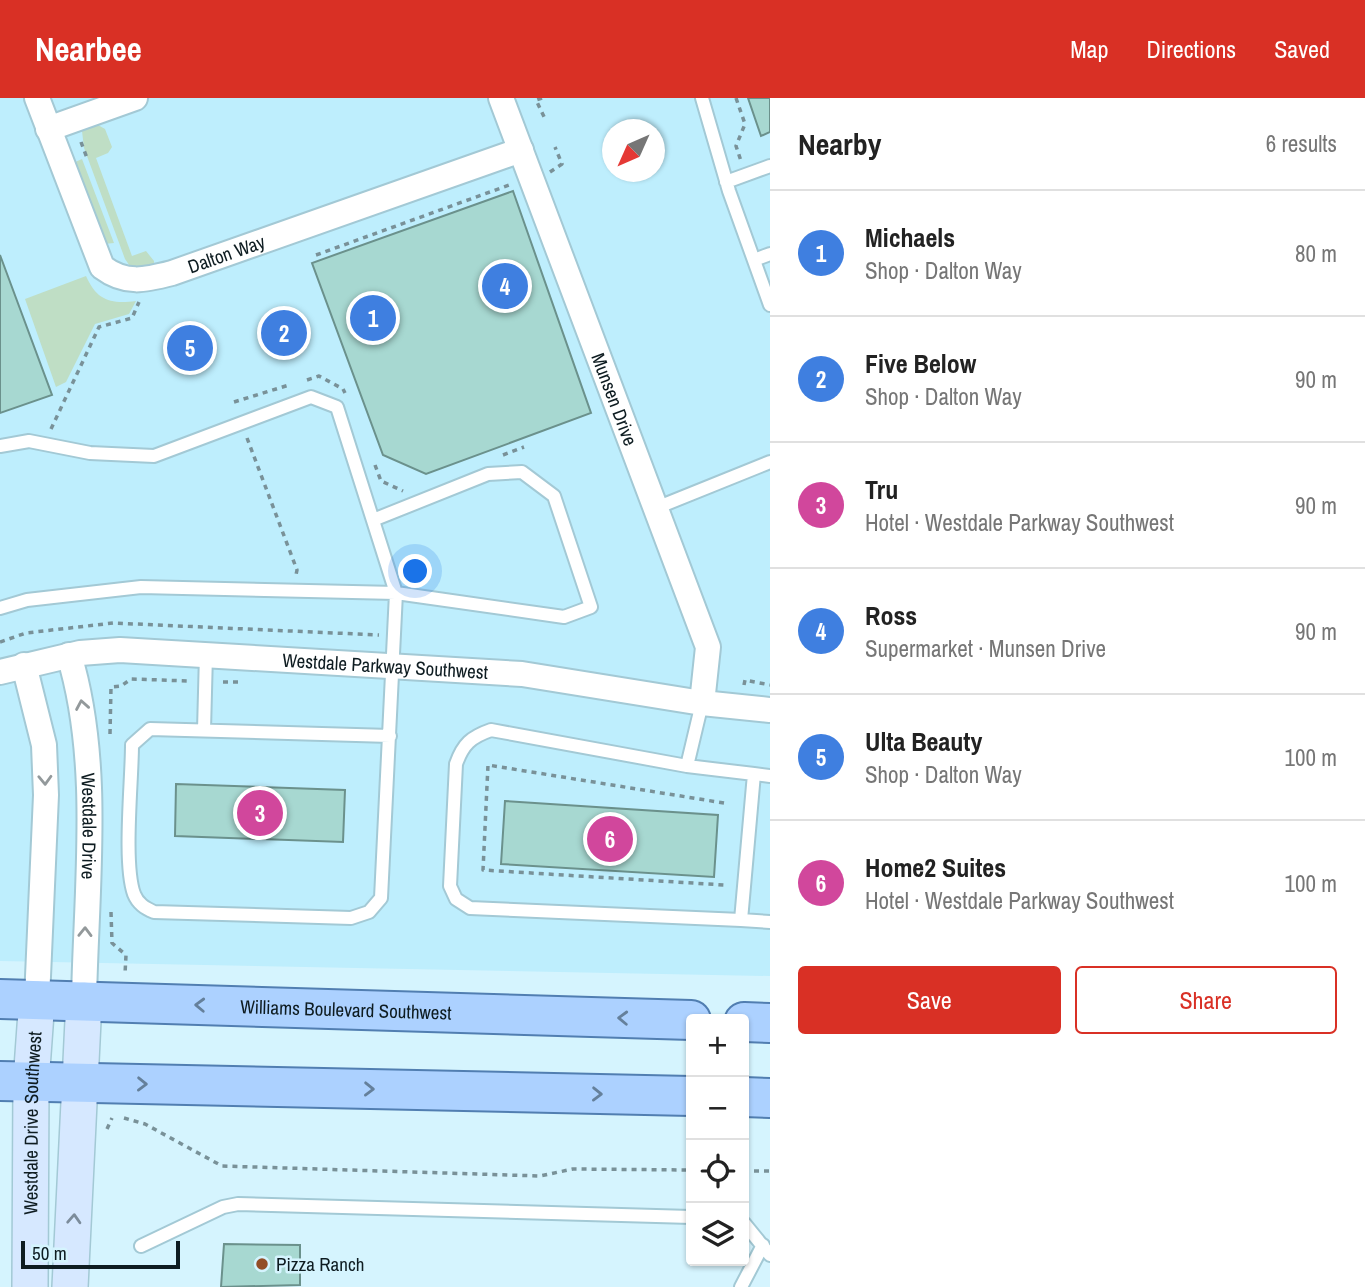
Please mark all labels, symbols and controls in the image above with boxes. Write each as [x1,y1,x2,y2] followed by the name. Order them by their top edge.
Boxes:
[35,27,142,71] text: Nearbee
[1070,33,1108,65] text: Map
[1146,33,1236,65] text: Directions
[1274,33,1330,65] text: Saved
[602,119,665,182] north arrow
[798,124,881,164] text: Nearby
[1266,128,1337,159] text: 6 results
[865,220,955,255] text: Michaels
[184,228,268,279] street label: Dalton Way
[816,238,826,269] text: 1
[1295,238,1337,269] text: 80 m
[865,255,1022,286] text: Shop · Dalton Way
[482,260,528,312] pin: 4
[350,292,396,344] pin: 1
[261,307,307,359] pin: 2
[167,322,213,374] pin: 5
[865,346,976,381] text: Five Below
[585,349,644,449] street label: Munsen Drive
[816,364,826,395] text: 2
[1295,364,1337,395] text: 90 m
[865,381,1022,412] text: Shop · Dalton Way
[865,472,898,507] text: Tru
[816,490,826,521] text: 3
[1295,490,1337,521] text: 90 m
[865,507,1174,538] text: Hotel · Westdale Parkway Southwest
[398,554,432,588] your location
[865,598,917,633] text: Ross
[816,616,826,647] text: 4
[1295,616,1337,647] text: 90 m
[865,633,1106,664] text: Supermarket · Munsen Drive
[282,647,489,685] street label: Westdale Parkway Southwest
[75,699,90,711] one-way arrow
[865,724,982,759] text: Ulta Beauty
[816,742,826,773] text: 5
[1285,742,1337,773] text: 100 m
[865,759,1022,790] text: Shop · Dalton Way
[75,772,103,880] street label: Westdale Drive
[38,775,53,786] one-way arrow
[237,787,283,839] pin: 3
[587,813,633,865] pin: 6
[865,850,1006,885] text: Home2 Suites
[816,868,826,899] text: 6
[1285,868,1337,899] text: 100 m
[865,885,1174,916] text: Hotel · Westdale Parkway Southwest
[77,926,93,937] one-way arrow
[798,966,1061,1034] button: Save
[1075,966,1337,1034] button: Share
[240,993,453,1026] street label: Williams Boulevard Southwest
[194,997,205,1012] one-way arrow
[617,1011,628,1026] one-way arrow
[686,1014,749,1266] map controls
[686,1014,749,1077] button: +
[17,1030,48,1215] street label: Westdale Drive Southwest
[137,1076,147,1092] one-way arrow
[686,1077,749,1140] button: −
[364,1081,375,1097] one-way arrow
[592,1086,602,1102] one-way arrow
[686,1140,749,1203] button: locate
[686,1203,749,1266] button: layers
[66,1213,81,1224] one-way arrow
[21,1238,180,1270] scale bar
[32,1240,67,1266] text: 50 m
[276,1251,364,1277] place label: Pizza Ranch
[254,1256,270,1272] marker: Pizza Ranch

